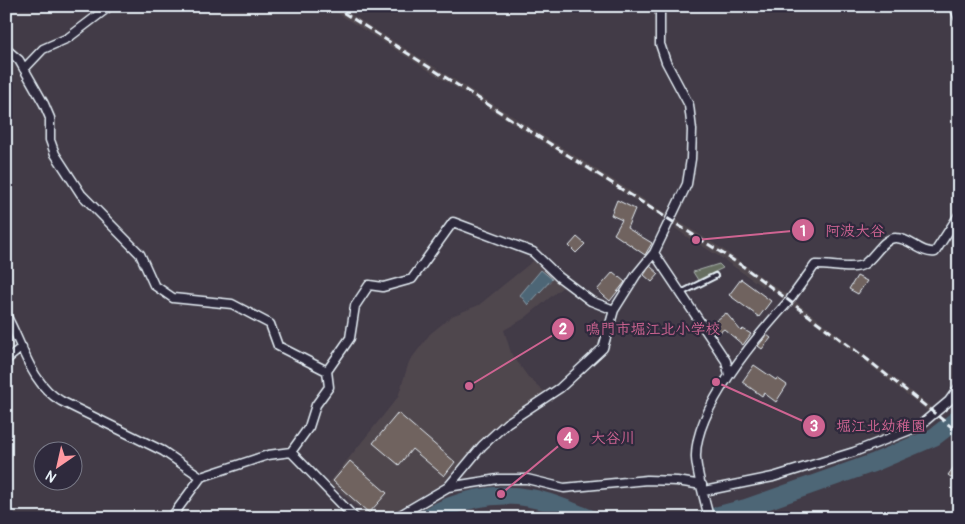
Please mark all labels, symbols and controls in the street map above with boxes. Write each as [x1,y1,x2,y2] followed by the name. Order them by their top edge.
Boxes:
[790,215,895,245] callout: 阿波大谷
[800,222,806,241] text: 1
[825,222,885,241] text: 阿波大谷
[550,314,730,344] callout: 鳴門市堀江北小学校
[559,320,567,339] text: 2
[585,320,721,339] text: 鳴門市堀江北小学校
[801,411,936,441] callout: 堀江北幼稚園
[810,417,818,436] text: 3
[836,417,926,436] text: 堀江北幼稚園
[555,423,645,453] callout: 大谷川
[564,429,573,448] text: 4
[590,429,636,448] text: 大谷川
[32,442,82,492] north arrow
[42,467,60,486] text: N

